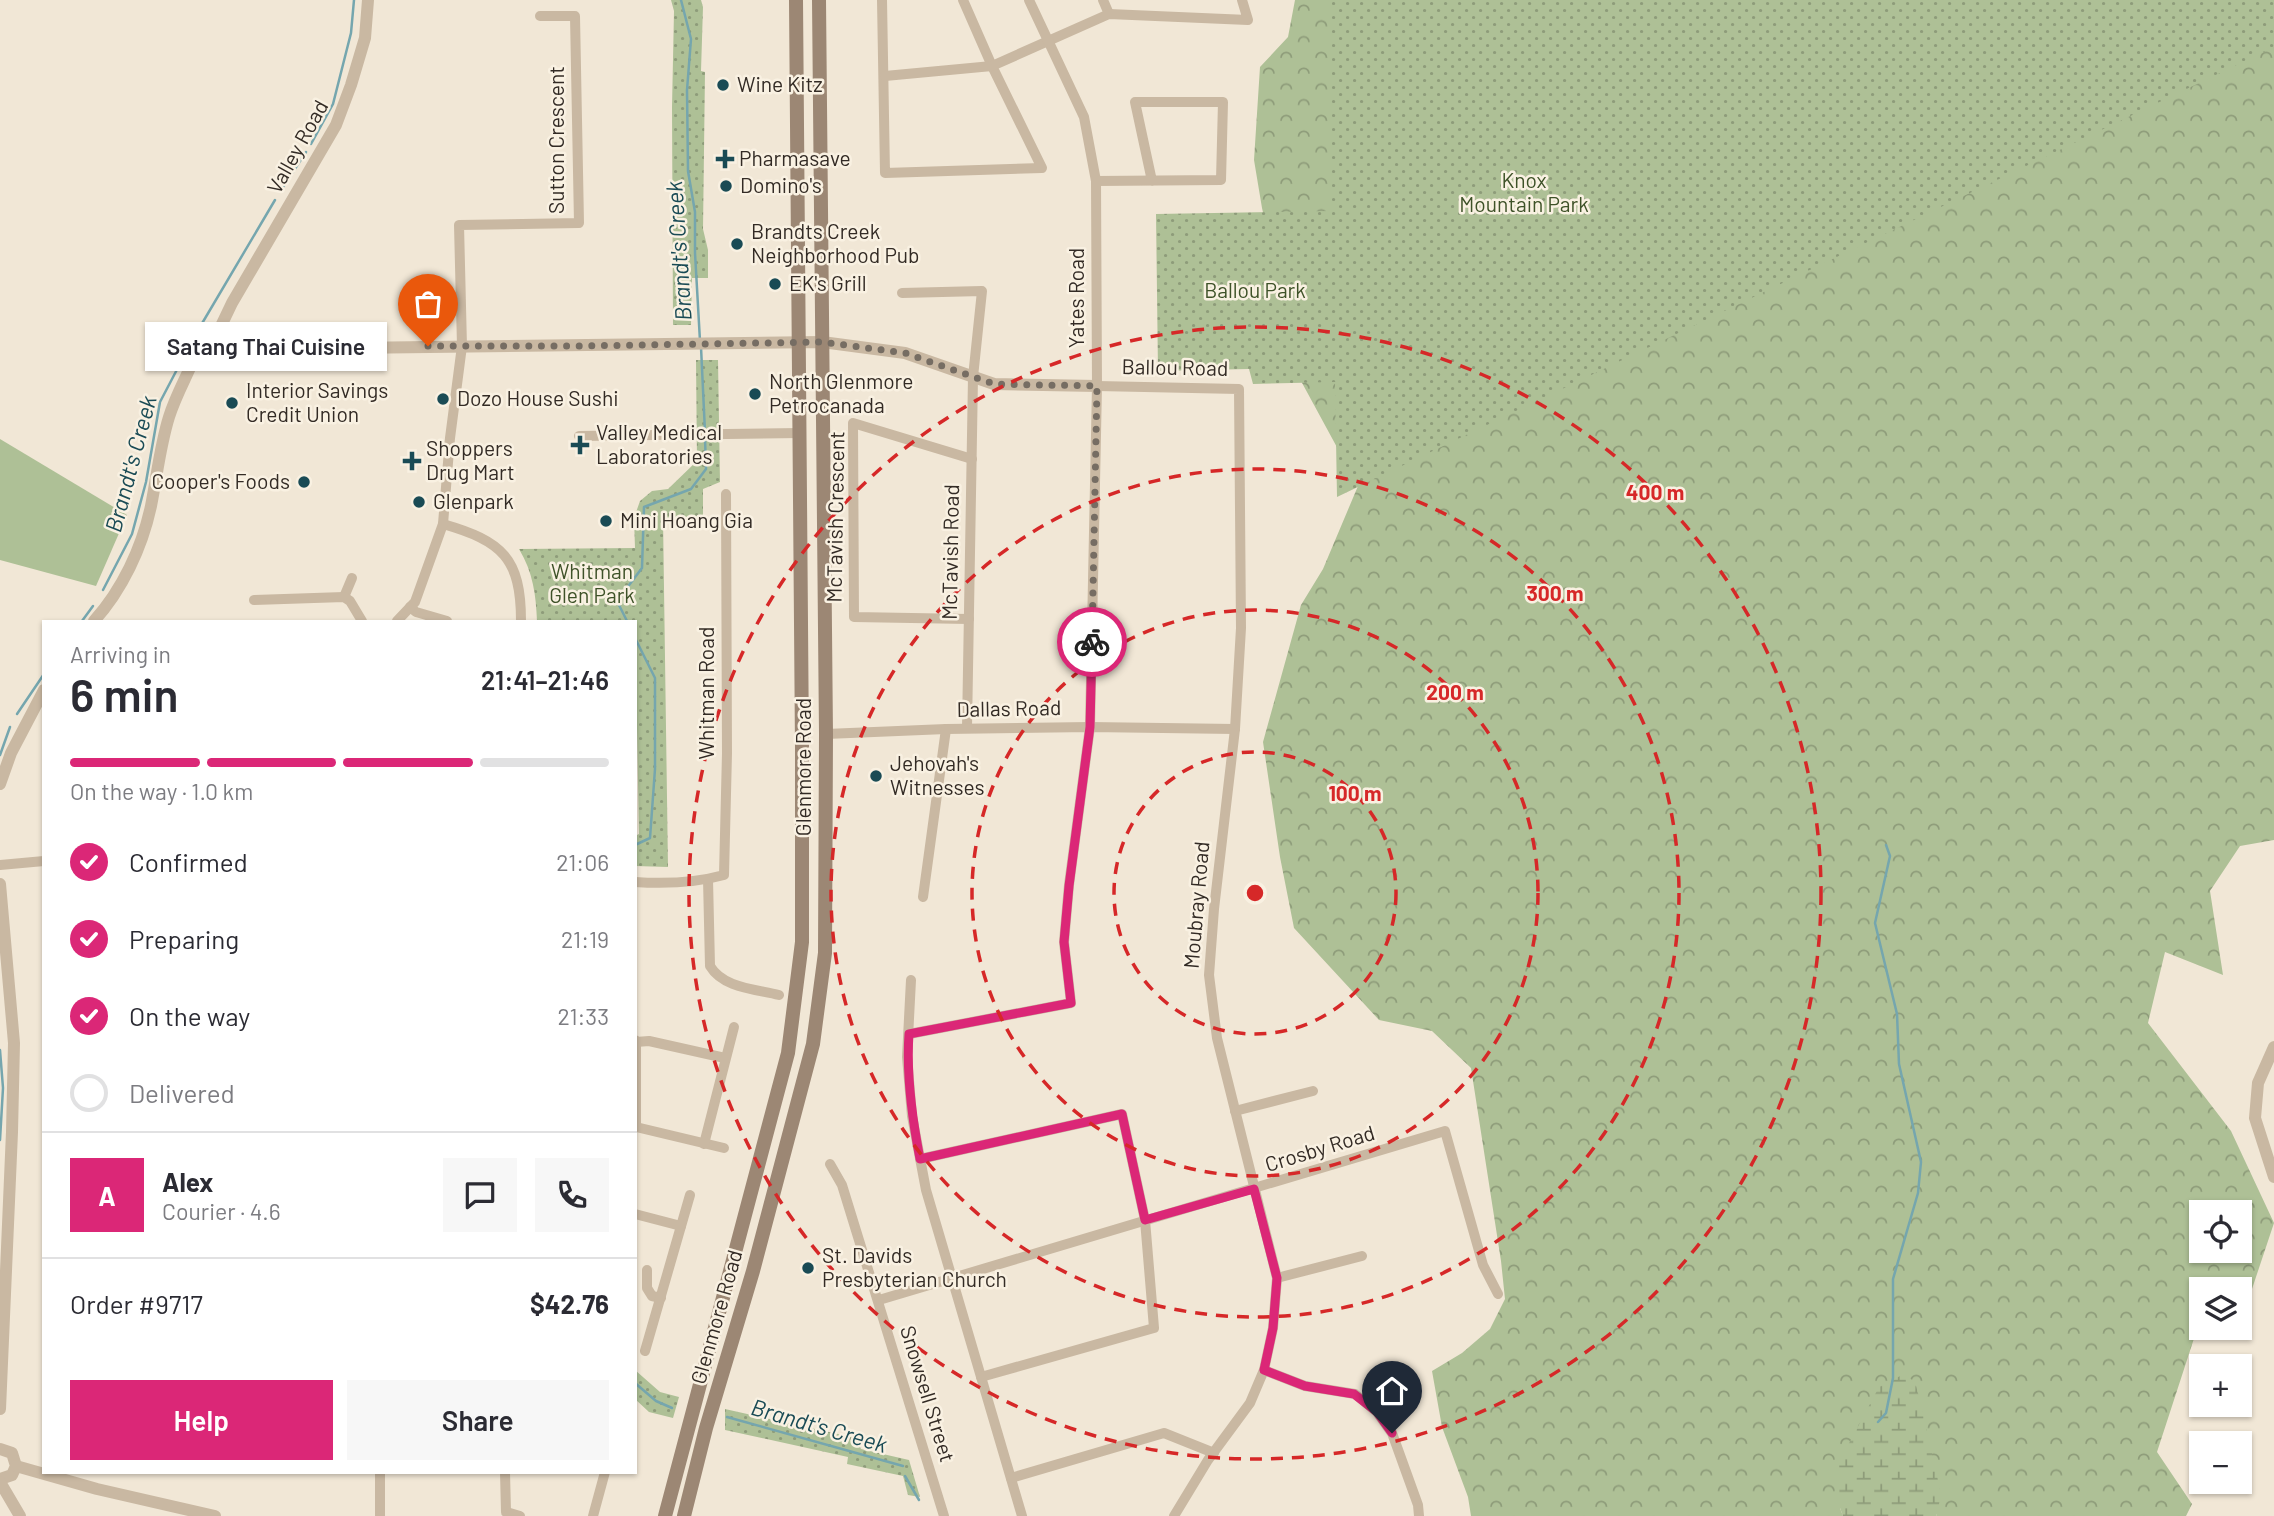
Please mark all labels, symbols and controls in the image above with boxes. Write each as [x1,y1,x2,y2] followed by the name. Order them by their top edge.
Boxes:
[543,66,568,214] street label: Sutton Crescent
[737,71,823,96] place label: Wine Kitz
[715,77,731,93] marker: Wine Kitz
[261,95,333,197] street label: Valley Road
[739,145,851,170] place label: Pharmasave
[717,151,733,167] marker: Pharmasave
[1459,167,1589,216] park label: Knox Mountain Park
[740,172,822,197] place label: Domino's
[718,178,734,194] marker: Domino's
[659,180,697,322] water label: Brandt's Creek
[751,218,920,267] place label: Brandts Creek Neighborhood Pub
[729,236,745,252] marker: Brandts Creek Neighborhood Pub
[1063,248,1088,348] street label: Yates Road
[789,270,867,295] place label: EK's Grill
[398,274,458,346] pin
[767,276,783,292] marker: EK's Grill
[1204,277,1306,302] park label: Ballou Park
[409,285,447,323] icon: bag
[145,322,386,370] callout: Satang Thai Cuisine
[167,332,365,360] text: Satang Thai Cuisine
[1121,353,1229,380] street label: Ballou Road
[769,368,913,417] place label: North Glenmore Petrocanada
[246,377,388,426] place label: Interior Savings Credit Union
[457,385,619,410] place label: Dozo House Sushi
[747,386,763,402] marker: North Glenmore Petrocanada
[435,391,451,407] marker: Dozo House Sushi
[98,392,162,535] water label: Brandt's Creek
[224,395,240,411] marker: Interior Savings Credit Union
[596,419,722,468] place label: Valley Medical Laboratories
[821,431,848,603] street label: McTavish Crescent
[426,435,515,484] place label: Shoppers Drug Mart
[570,435,590,455] marker: Valley Medical Laboratories
[404,453,420,469] marker: Shoppers Drug Mart
[151,468,290,493] place label: Cooper's Foods
[296,474,312,490] marker: Cooper's Foods
[1626,479,1684,504] text: 400 m
[936,484,963,620] street label: McTavish Road
[433,488,514,513] place label: Glenpark
[411,494,427,510] marker: Glenpark
[620,507,753,532] place label: Mini Hoang Gia
[598,513,614,529] marker: Mini Hoang Gia
[549,558,635,607] park label: Whitman Glen Park
[1526,580,1584,605] text: 300 m
[1057,607,1127,677] courier
[1073,623,1111,661] icon: bike
[693,627,718,759] street label: Whitman Road
[70,640,171,668] text: Arriving in
[481,664,609,695] text: 21:41–21:46
[70,666,178,721] text: 6 min
[1426,679,1484,704] text: 200 m
[956,694,1062,721] street label: Dallas Road
[790,698,815,836] street label: Glenmore Road
[890,750,985,799] place label: Jehovah's Witnesses
[868,768,884,784] marker: Jehovah's Witnesses
[70,777,253,805] text: On the way · 1.0 km
[1328,780,1382,805] text: 100 m
[1177,840,1214,970] street label: Moubray Road
[70,843,108,881] icon: check
[129,846,248,877] text: Confirmed
[556,848,609,876] text: 21:06
[1243,881,1267,905] centre of rings
[70,920,108,958] icon: check
[129,923,239,954] text: Preparing
[561,925,609,953] text: 21:19
[70,997,108,1035] icon: check
[129,1000,250,1031] text: On the way
[557,1002,609,1030] text: 21:33
[129,1077,235,1108] text: Delivered
[1262,1119,1377,1176] street label: Crosby Road
[443,1158,517,1232] button: chat
[535,1158,609,1232] button: phone
[162,1166,213,1197] text: Alex
[98,1180,116,1211] text: A
[162,1197,281,1225] text: Courier · 4.6
[2189,1200,2252,1494] map controls
[2189,1200,2252,1263] button: locate
[822,1242,1007,1291] place label: St. Davids Presbyterian Church
[684,1247,747,1386] street label: Glenmore Road
[800,1260,816,1276] marker: St. Davids Presbyterian Church
[2189,1277,2252,1340] button: layers
[70,1288,203,1319] text: Order #9717
[530,1288,609,1319] text: $42.76
[896,1322,961,1465] street label: Snowsell Street
[2189,1354,2252,1417] button: +
[1362,1361,1422,1433] pin
[1373,1372,1411,1410] icon: home
[70,1380,333,1460] button: Help
[347,1380,609,1460] button: Share
[748,1392,891,1458] water label: Brandt's Creek
[2189,1431,2252,1494] button: −

